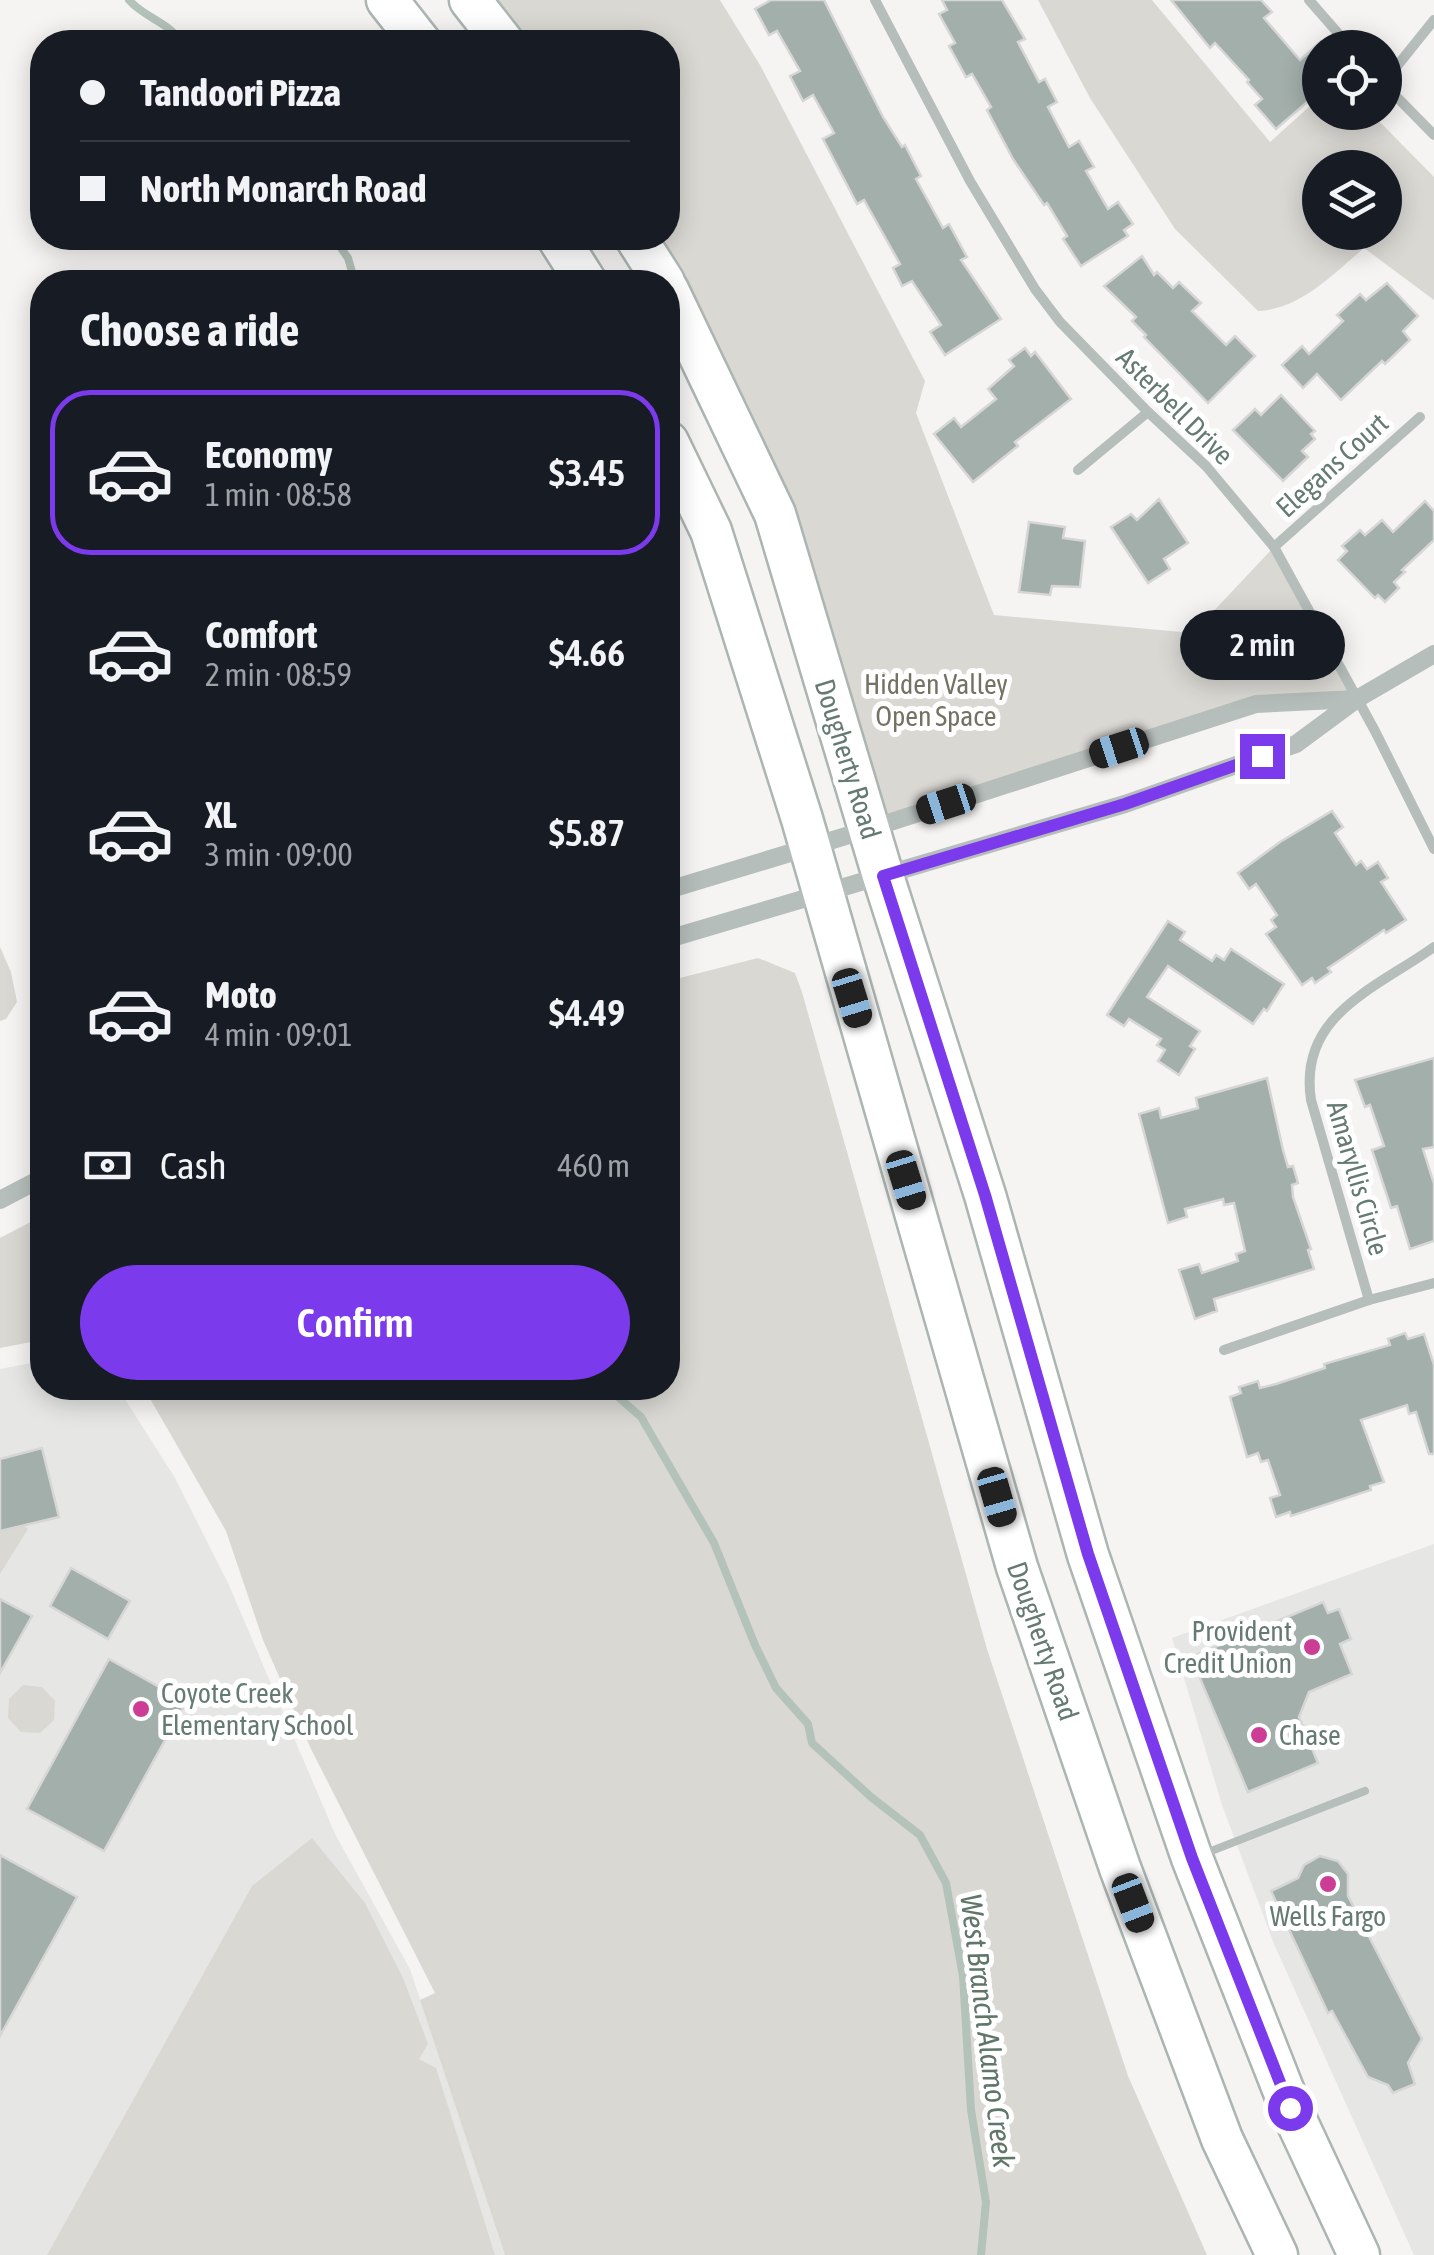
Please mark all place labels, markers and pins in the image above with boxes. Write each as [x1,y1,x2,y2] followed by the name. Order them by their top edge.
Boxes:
[1164,1615,1292,1679] place label: Provident Credit Union
[1301,1636,1323,1658] marker: Provident Credit Union
[161,1677,354,1741] place label: Coyote Creek Elementary School
[130,1698,152,1720] marker: Coyote Creek Elementary School
[1279,1719,1341,1751] place label: Chase
[1248,1724,1270,1746] marker: Chase
[1317,1873,1339,1895] marker: Wells Fargo
[1270,1900,1386,1932] place label: Wells Fargo

